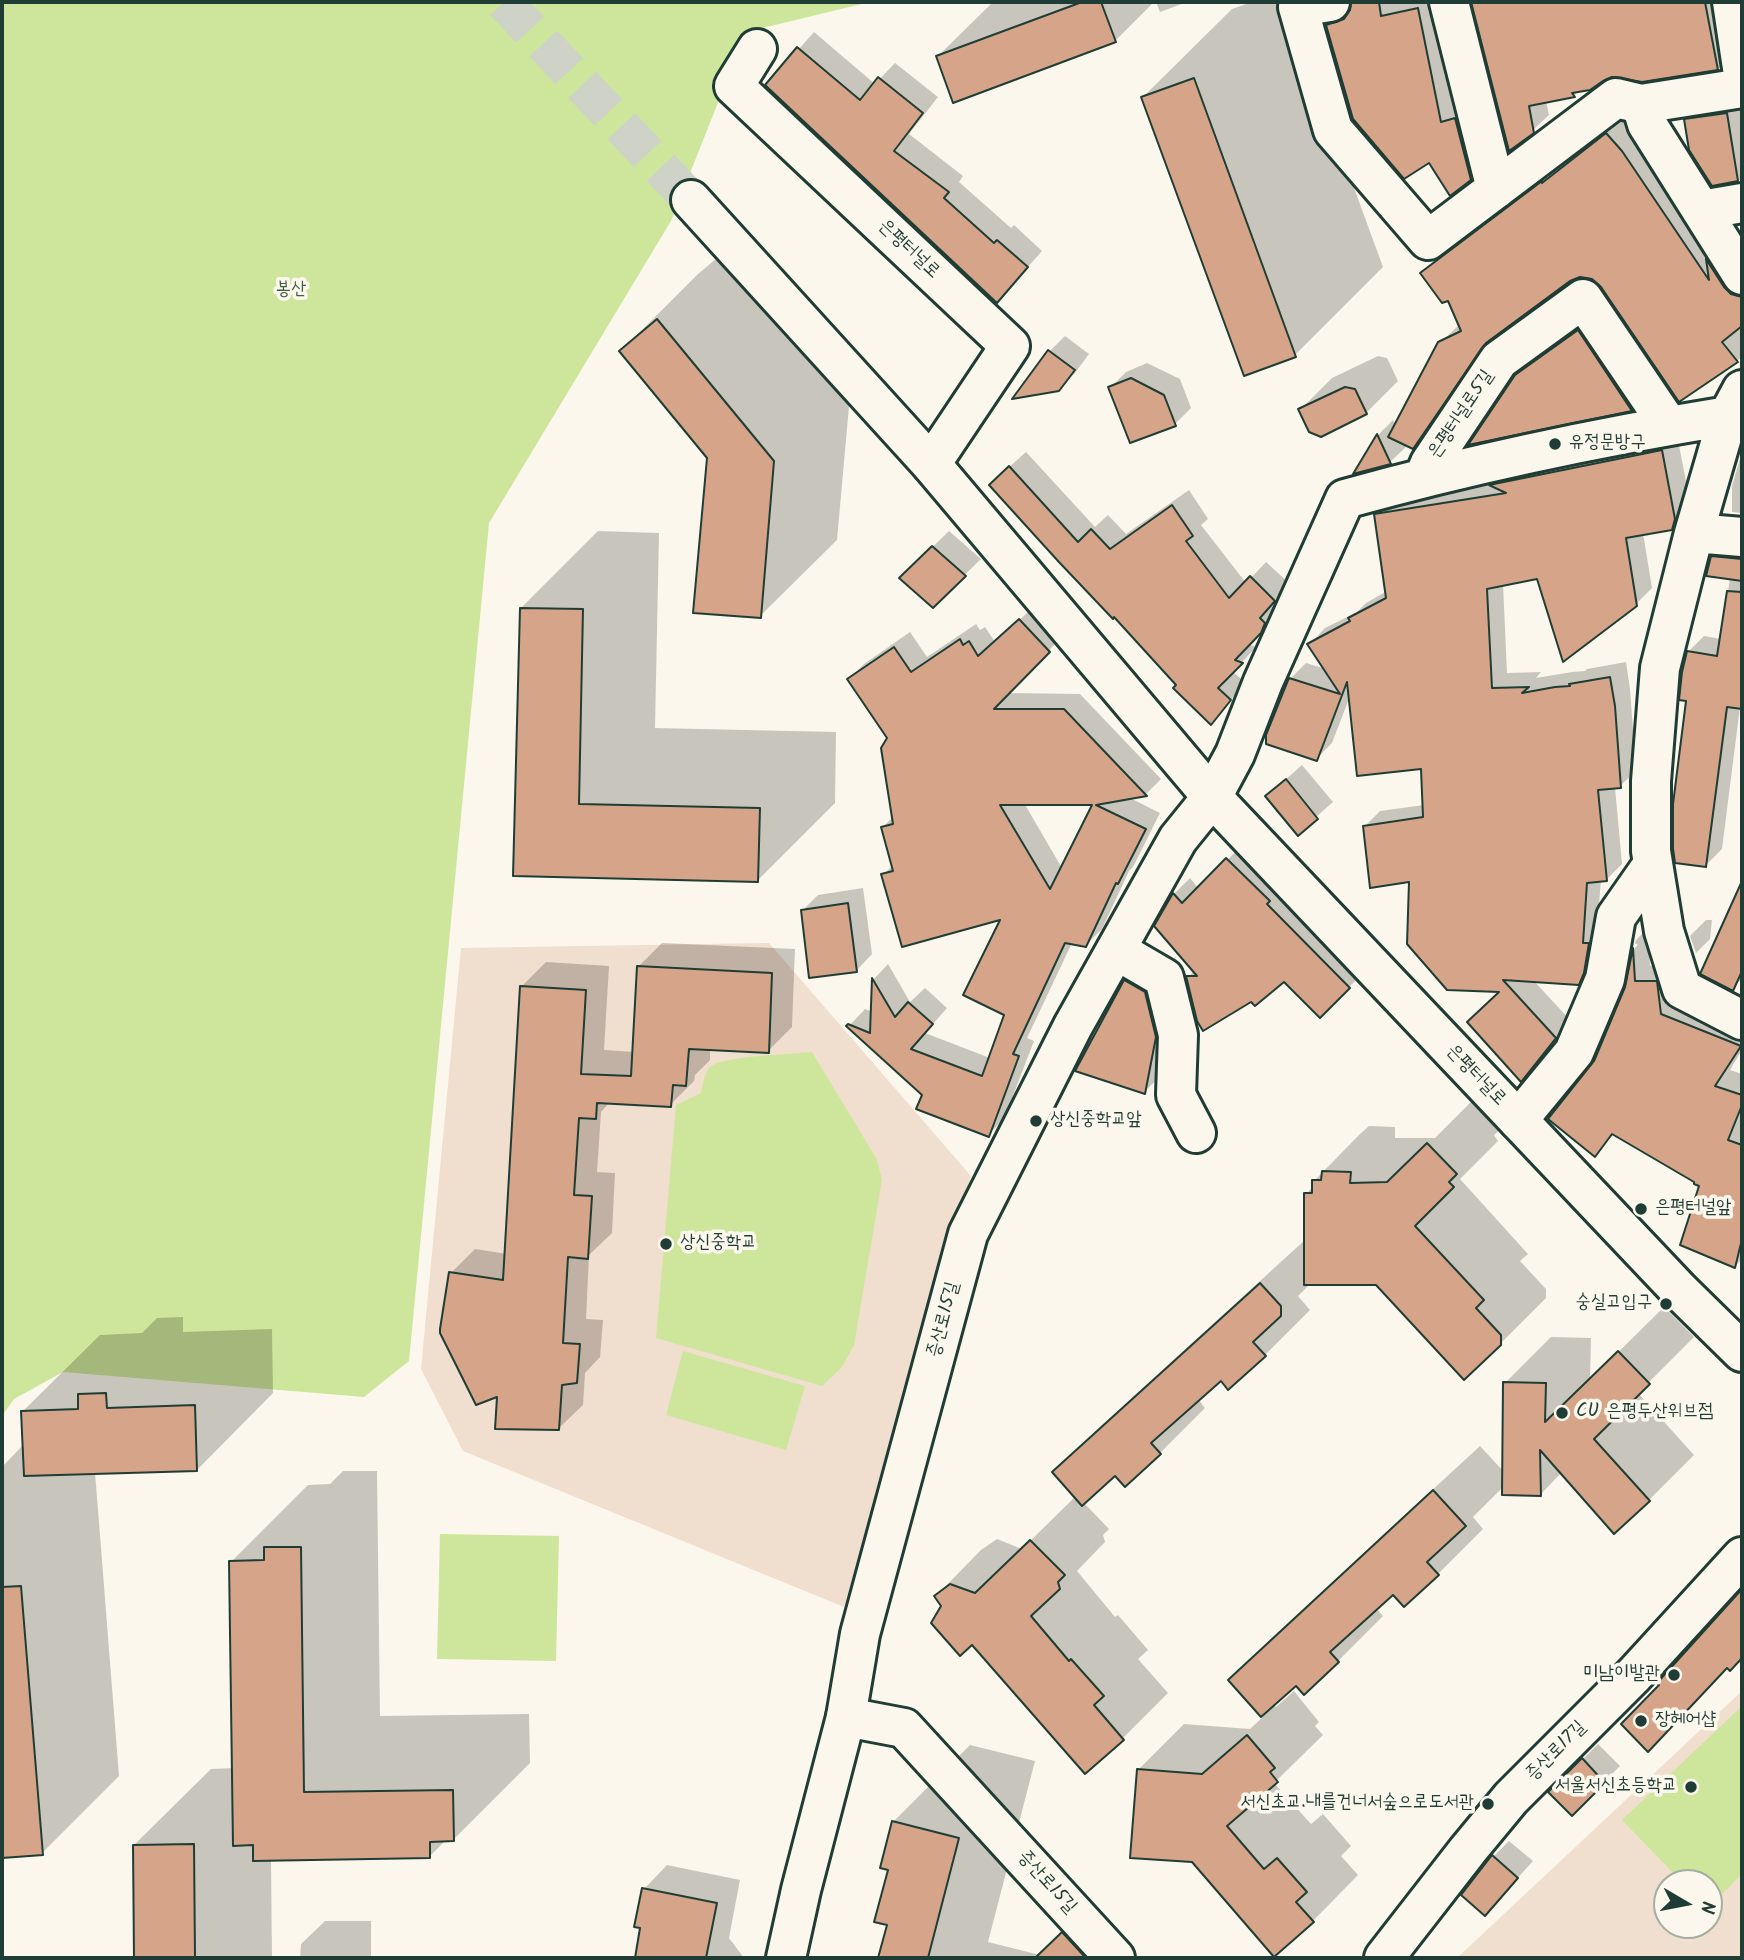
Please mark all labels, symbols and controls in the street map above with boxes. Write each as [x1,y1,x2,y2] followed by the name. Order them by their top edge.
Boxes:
[872,216,944,284] street label: 은평터널로
[276,280,306,302] park label: 봉산
[1424,366,1500,464] street label: 은평터널로5길
[1569,433,1645,455] place label: 유정문방구
[1547,436,1563,452] marker: 유정문방구
[1440,1041,1510,1111] street label: 은평터널로
[1050,1110,1142,1132] place label: 상신중학교앞
[1028,1113,1044,1129] marker: 상신중학교앞
[1655,1198,1731,1220] place label: 은평터널앞
[1633,1201,1649,1217] marker: 은평터널앞
[680,1233,756,1255] place label: 상신중학교
[658,1236,674,1252] marker: 상신중학교
[924,1280,966,1360] street label: 증산로15길
[1576,1293,1652,1315] place label: 숭실고입구
[1658,1296,1674,1312] marker: 숭실고입구
[1576,1402,1713,1424] place label: CU 은평두산위브점
[1554,1405,1570,1421] marker: CU 은평두산위브점
[1584,1664,1660,1686] place label: 미남이발관
[1666,1667,1682,1683] marker: 미남이발관
[1655,1710,1716,1732] place label: 장헤어샵
[1633,1713,1649,1729] marker: 장헤어샵
[1522,1717,1592,1787] street label: 증산로17길
[1555,1776,1677,1798] place label: 서울서신초등학교
[1683,1779,1699,1795] marker: 서울서신초등학교
[1240,1793,1474,1815] place label: 서신초교.내를건너서숲으로도서관
[1480,1796,1496,1812] marker: 서신초교.내를건너서숲으로도서관
[1012,1847,1080,1919] street label: 증산로15길
[1653,1869,1723,1939] north arrow
[1691,1899,1723,1916] text: N

